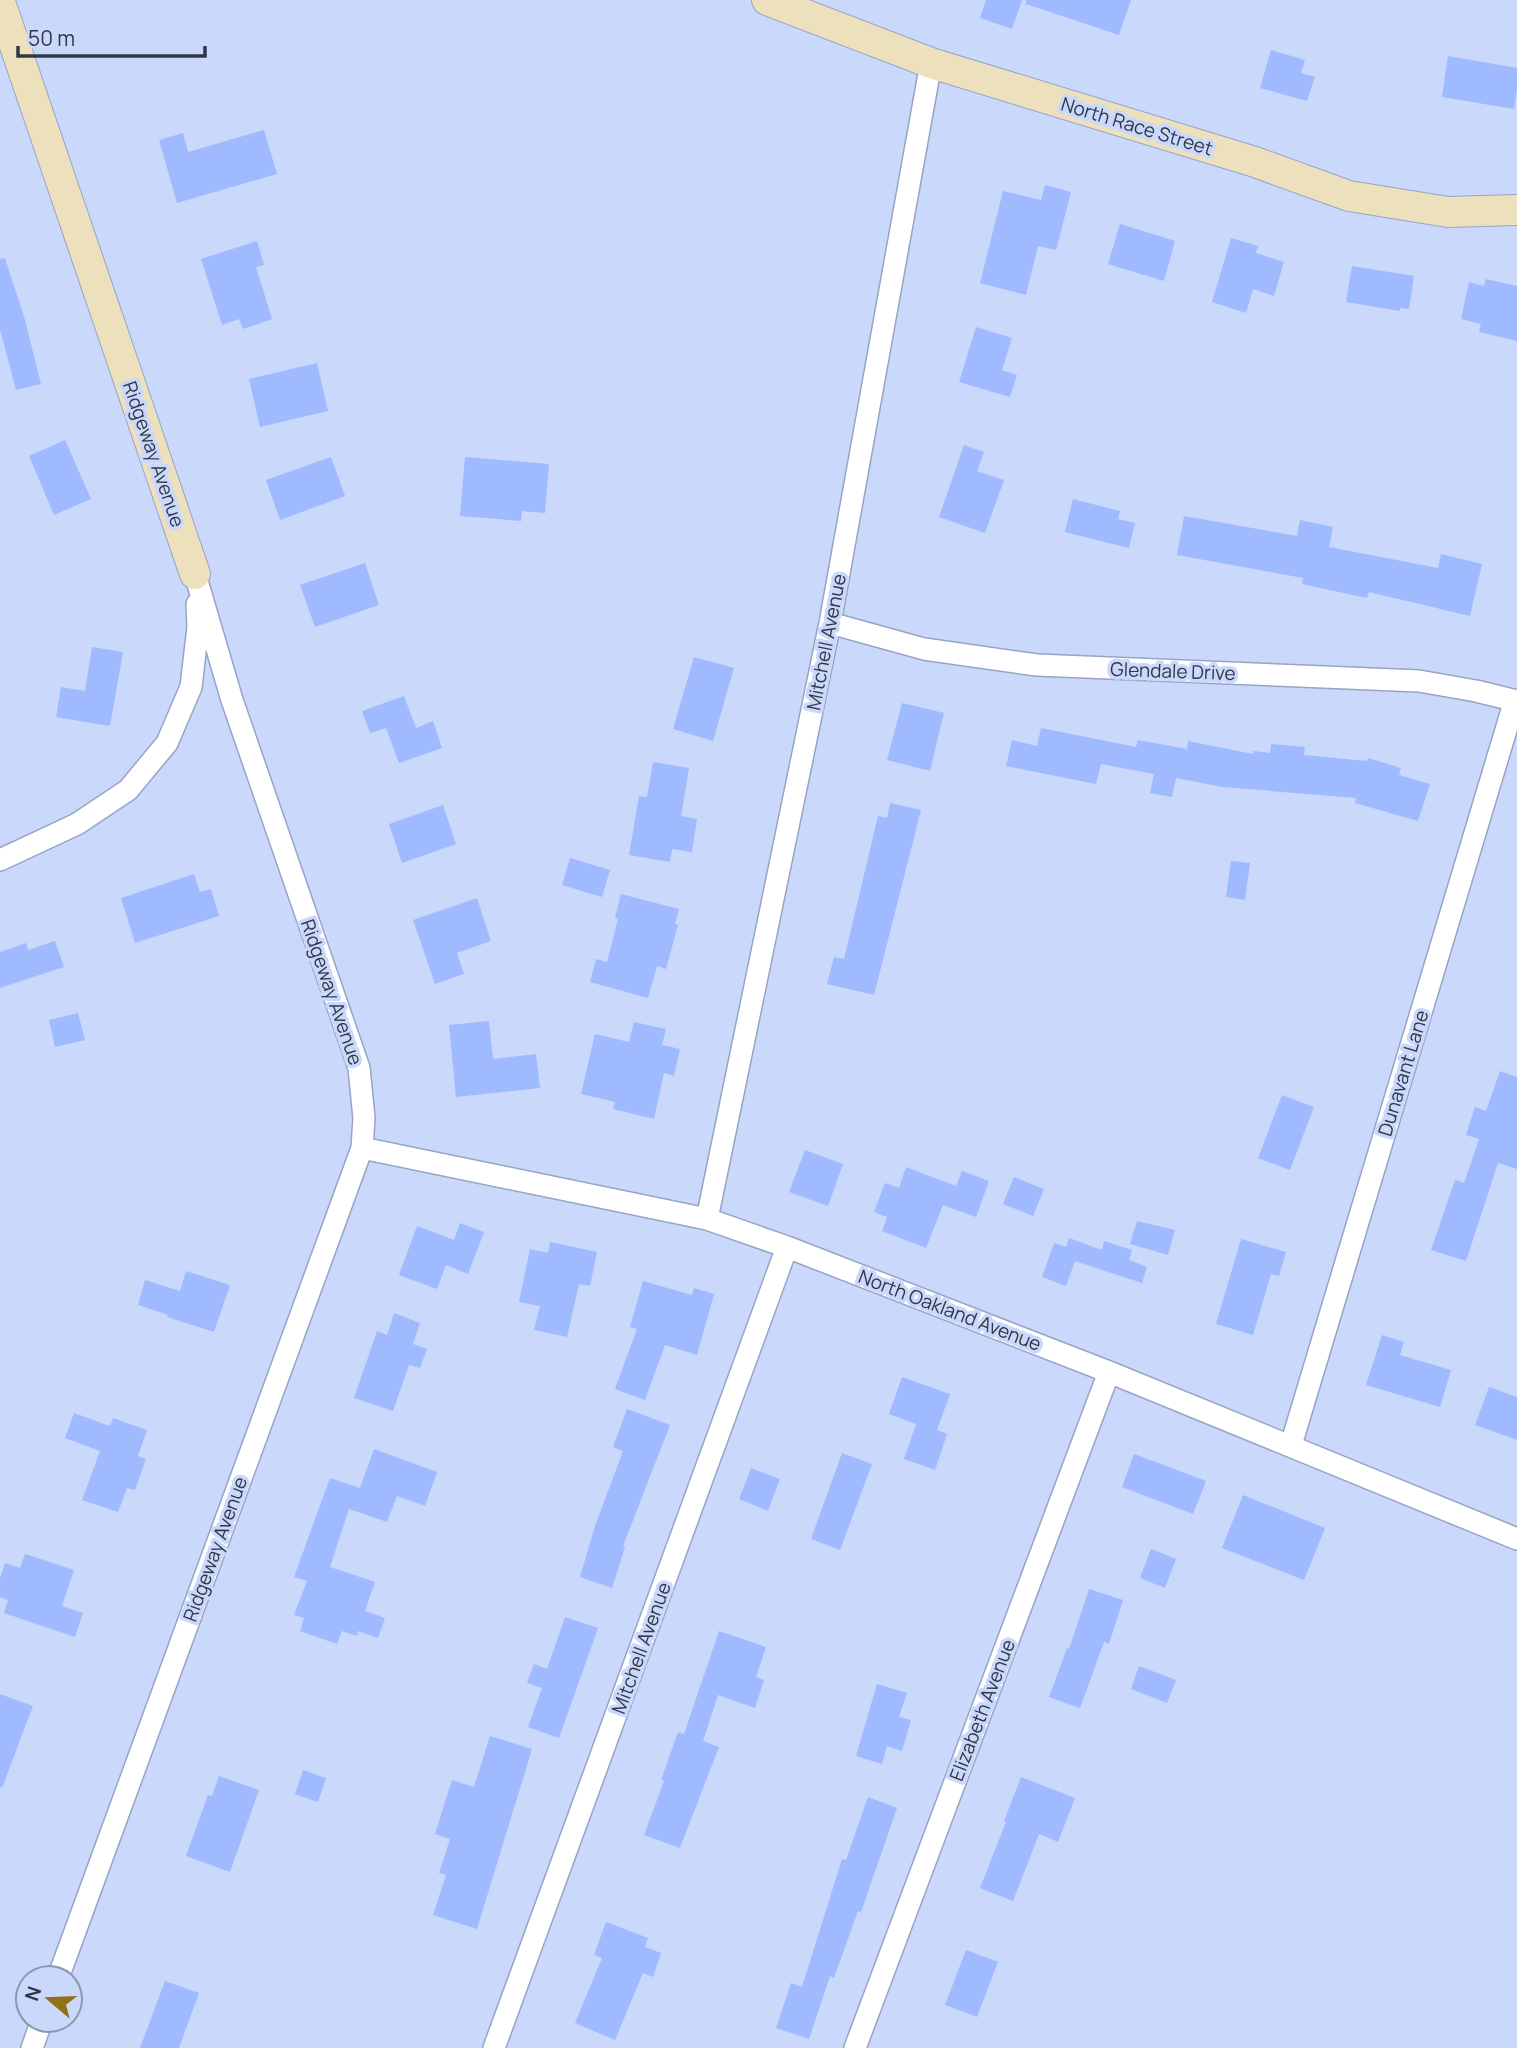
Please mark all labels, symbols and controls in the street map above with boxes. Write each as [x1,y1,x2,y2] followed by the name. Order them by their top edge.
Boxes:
[18,14,205,58] scale bar
[28,24,75,52] text: 50 m
[1058,91,1216,161] street label: North Race Street
[117,378,191,530] street label: Ridgeway Avenue
[800,572,852,712] street label: Mitchell Avenue
[1110,656,1236,686] street label: Glendale Drive
[295,916,369,1068] street label: Ridgeway Avenue
[1372,1007,1434,1139] street label: Dunavant Lane
[855,1263,1045,1357] street label: North Oakland Avenue
[177,1473,253,1625] street label: Ridgeway Avenue
[605,1579,677,1717] street label: Mitchell Avenue
[943,1635,1021,1785] street label: Elizabeth Avenue
[14,1964,84,2034] north arrow
[18,1983,47,2004] text: N

